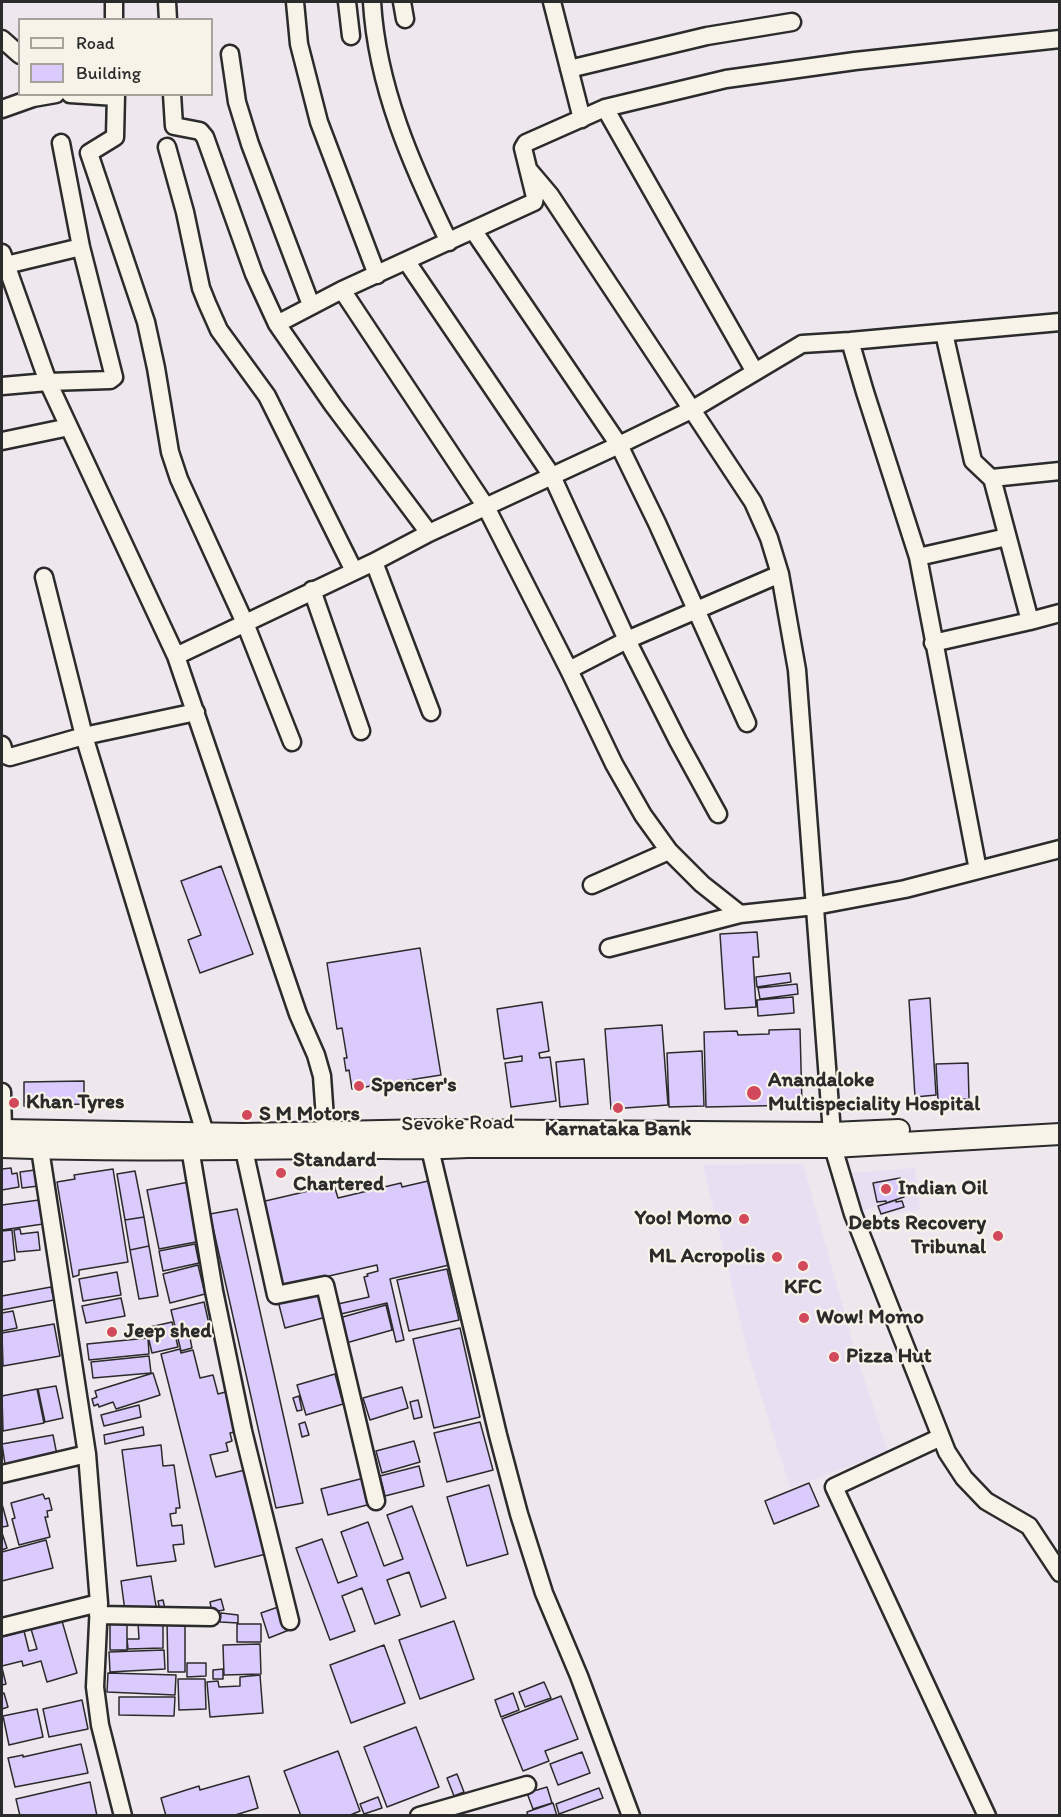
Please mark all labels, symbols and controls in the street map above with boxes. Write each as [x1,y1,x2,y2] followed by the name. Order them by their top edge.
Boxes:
[18,18,213,96] legend
[76,32,115,54] text: Road
[76,62,141,84] text: Building
[768,1068,980,1118] place label: Anandaloke Multispeciality Hospital
[371,1073,457,1099] place label: Spencer's
[352,1079,366,1093] marker: Spencer's
[745,1084,763,1102] marker: Anandaloke Multispeciality Hospital
[26,1090,124,1116] place label: Khan Tyres
[7,1096,21,1110] marker: Khan Tyres
[611,1101,625,1115] marker: Karnataka Bank
[259,1102,360,1128] place label: S M Motors
[240,1108,254,1122] marker: S M Motors
[401,1110,515,1138] street label: Sevoke Road
[545,1117,691,1143] place label: Karnataka Bank
[293,1148,384,1198] place label: Standard Chartered
[274,1166,288,1180] marker: Standard Chartered
[898,1176,988,1202] place label: Indian Oil
[879,1182,893,1196] marker: Indian Oil
[634,1206,732,1232] place label: Yoo! Momo
[848,1211,986,1261] place label: Debts Recovery Tribunal
[737,1212,751,1226] marker: Yoo! Momo
[991,1229,1005,1243] marker: Debts Recovery Tribunal
[649,1244,765,1270] place label: ML Acropolis
[770,1250,784,1264] marker: ML Acropolis
[796,1259,810,1273] marker: KFC
[784,1275,822,1301] place label: KFC
[816,1305,924,1331] place label: Wow! Momo
[797,1311,811,1325] marker: Wow! Momo
[124,1319,212,1345] place label: Jeep shed
[105,1325,119,1339] marker: Jeep shed
[846,1344,932,1370] place label: Pizza Hut
[827,1350,841,1364] marker: Pizza Hut

